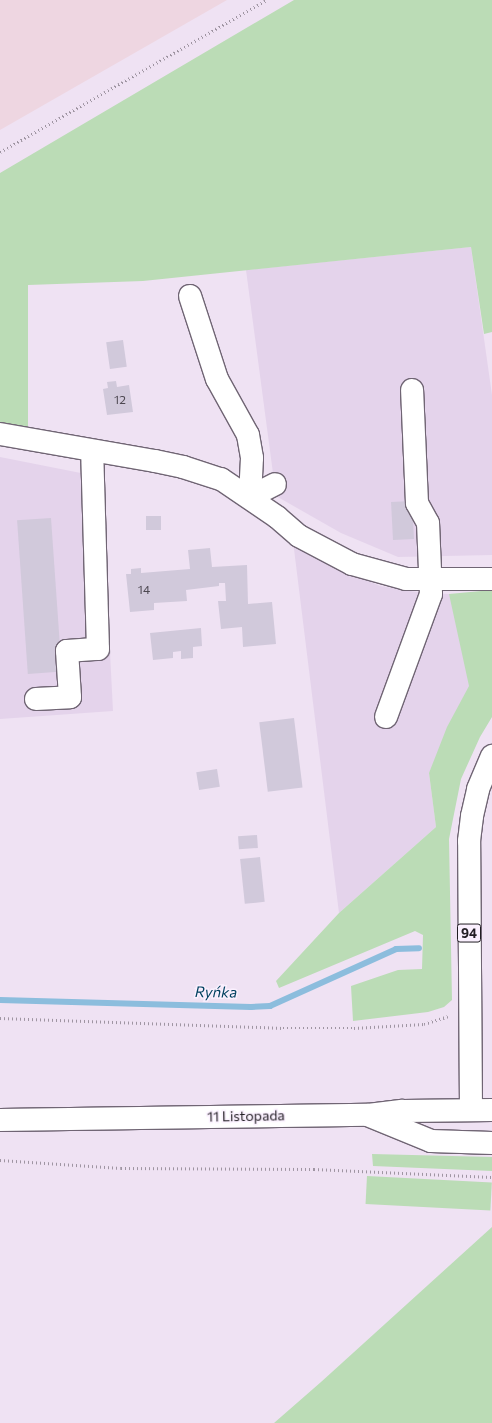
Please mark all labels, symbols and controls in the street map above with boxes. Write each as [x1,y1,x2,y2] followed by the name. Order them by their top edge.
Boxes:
[114,393,126,407] house number: 12
[138,583,150,597] house number: 14
[457,922,481,944] road number: 94
[195,983,237,1001] water label: Ryńka
[207,1107,285,1125] street label: 11 Listopada

